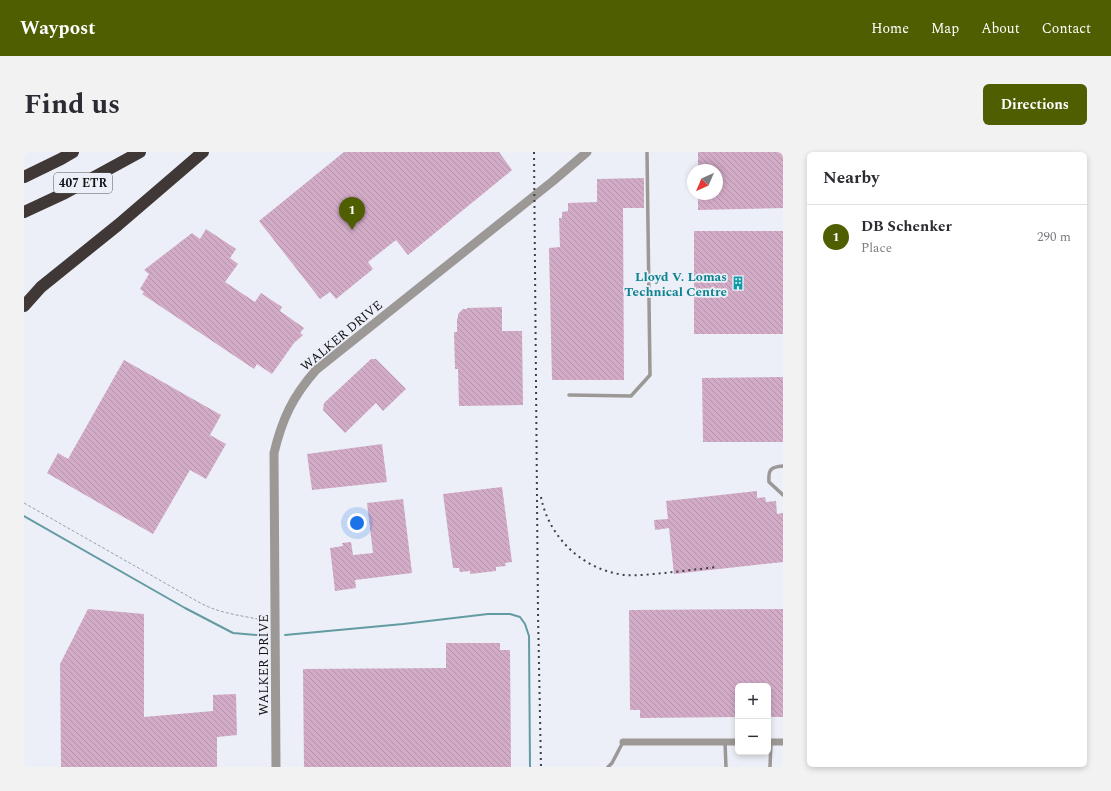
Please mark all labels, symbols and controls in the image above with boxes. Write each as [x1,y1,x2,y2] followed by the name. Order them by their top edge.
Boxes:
[20,14,96,43] text: Waypost
[871,18,909,39] text: Home
[931,18,959,39] text: Map
[981,18,1020,39] text: About
[1042,18,1091,39] text: Contact
[24,83,120,126] text: Find us
[983,84,1087,125] button: Directions
[687,164,723,200] north arrow
[823,165,879,191] text: Nearby
[54,173,112,193] road number: 407 ETR
[339,197,365,230] pin: 1
[861,215,952,238] text: DB Schenker
[832,227,840,247] text: 1
[1037,227,1071,247] text: 290 m
[861,238,892,258] text: Place
[624,267,727,302] place label: Lloyd V. Lomas Technical Centre
[730,275,746,291] building icon: Lloyd V. Lomas Technical Centre
[296,295,387,376] street label: WALKER DRIVE
[347,513,367,533] your location
[254,614,274,716] street label: WALKER DRIVE
[735,683,771,755] map controls
[735,683,771,719] button: +
[735,719,771,755] button: −

